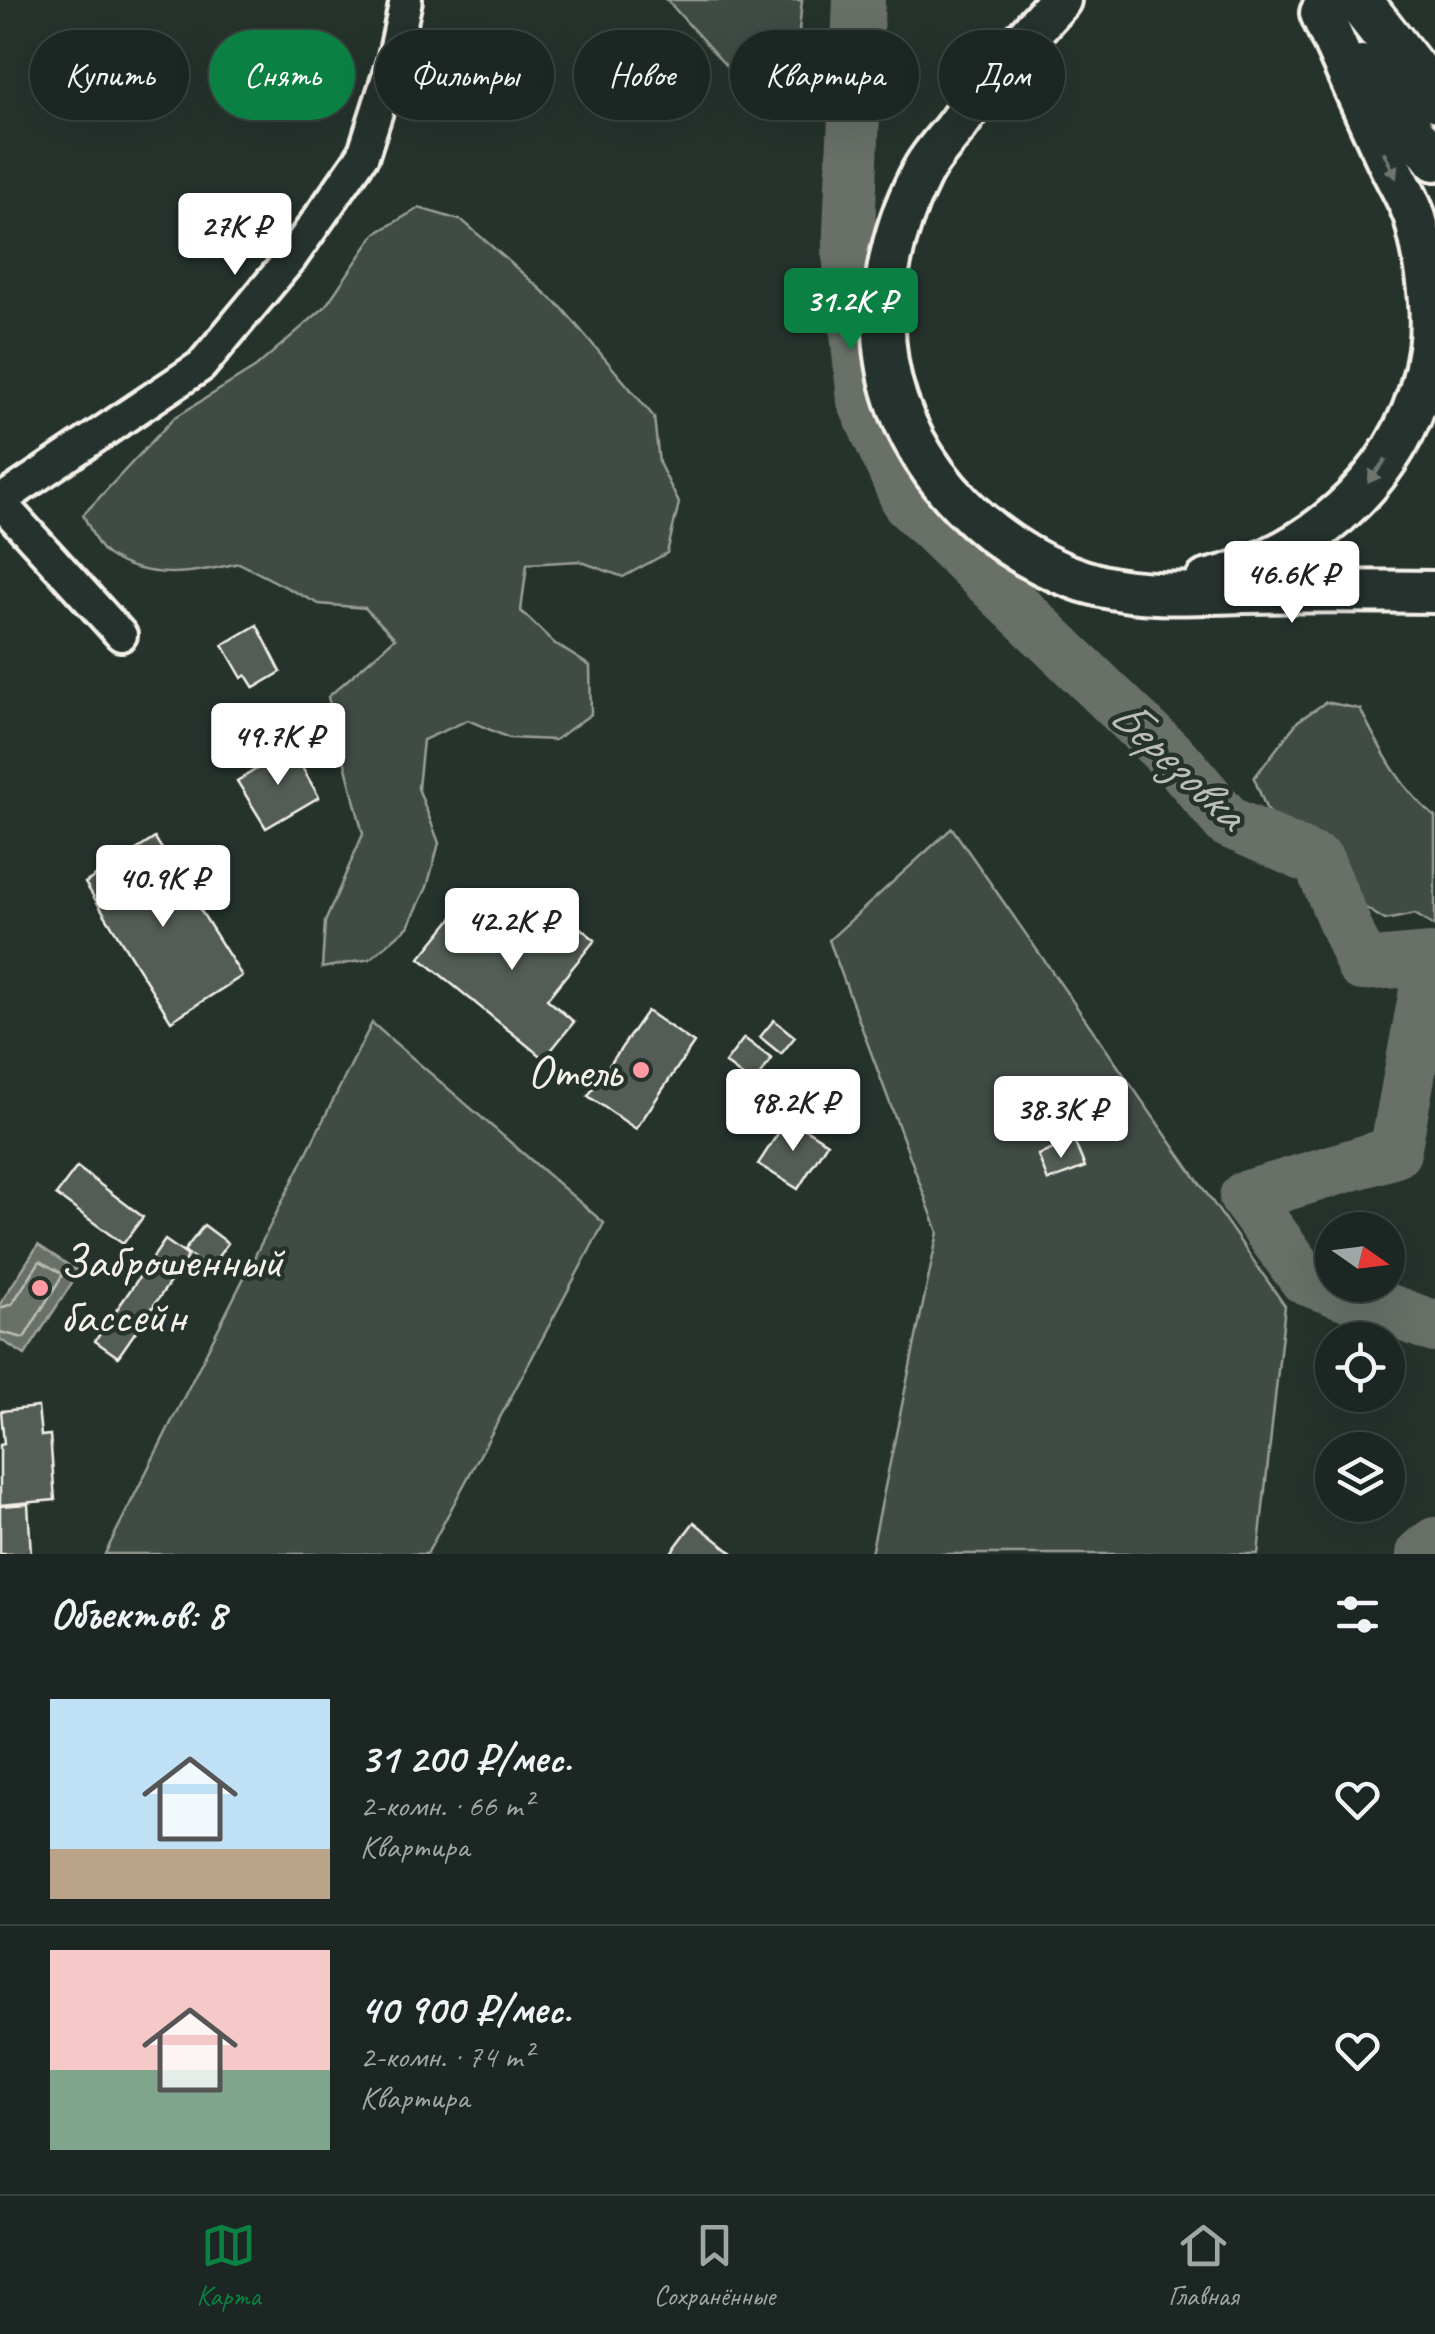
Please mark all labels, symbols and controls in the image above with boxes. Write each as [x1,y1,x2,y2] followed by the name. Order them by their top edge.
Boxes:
[30,30,189,120] chip: Купить
[209,30,355,120] chip: Снять
[375,30,554,120] chip: Фильтры
[574,30,710,120] chip: Новое
[730,30,919,120] chip: Квартира
[939,30,1065,120] chip: Дом
[1382,151,1399,180] one-way arrow
[165,193,305,278] pin: 27K ₽
[200,205,270,246] text: 27K ₽
[759,268,943,353] pin: 31.2K ₽
[806,280,896,321] text: 31.2K ₽
[1368,458,1388,484] one-way arrow
[1200,541,1384,626] pin: 46.6K ₽
[1246,553,1338,594] text: 46.6K ₽
[1096,684,1263,845] water label: Березовка
[186,703,370,788] pin: 49.7K ₽
[233,715,323,756] text: 49.7K ₽
[71,845,255,930] pin: 40.9K ₽
[118,857,208,898] text: 40.9K ₽
[420,888,604,973] pin: 42.2K ₽
[467,900,557,941] text: 42.2K ₽
[527,1041,624,1101] place label: Отель
[630,1059,652,1081] marker: Отель
[701,1069,885,1154] pin: 98.2K ₽
[969,1076,1153,1161] pin: 38.3K ₽
[748,1081,838,1122] text: 98.2K ₽
[1016,1088,1106,1129] text: 38.3K ₽
[1315,1212,1405,1302] north arrow
[1315,1212,1405,1522] map controls
[60,1231,286,1346] place label: Заброшенный бассейн
[29,1277,51,1299] marker: Заброшенный бассейн
[1315,1322,1405,1412] button: locate
[1315,1432,1405,1522] button: layers
[1330,1587,1385,1642] icon: filters
[50,1588,226,1641] text: Объектов: 8
[360,1732,571,1785] text: 31 200 ₽/мес.
[130,1739,250,1859] icon: home
[1330,1772,1385,1827] icon: heart
[360,1785,532,1826] text: 2-комн. · 66 m²
[360,1826,469,1867] text: Квартира
[360,1983,571,2036] text: 40 900 ₽/мес.
[130,1990,250,2110] icon: home
[1330,2023,1385,2078] icon: heart
[360,2036,532,2077] text: 2-комн. · 74 m²
[360,2077,469,2118] text: Квартира
[197,2218,261,2313] tab: Карта
[654,2218,775,2313] tab: Сохранённые
[1168,2218,1238,2313] tab: Главная

